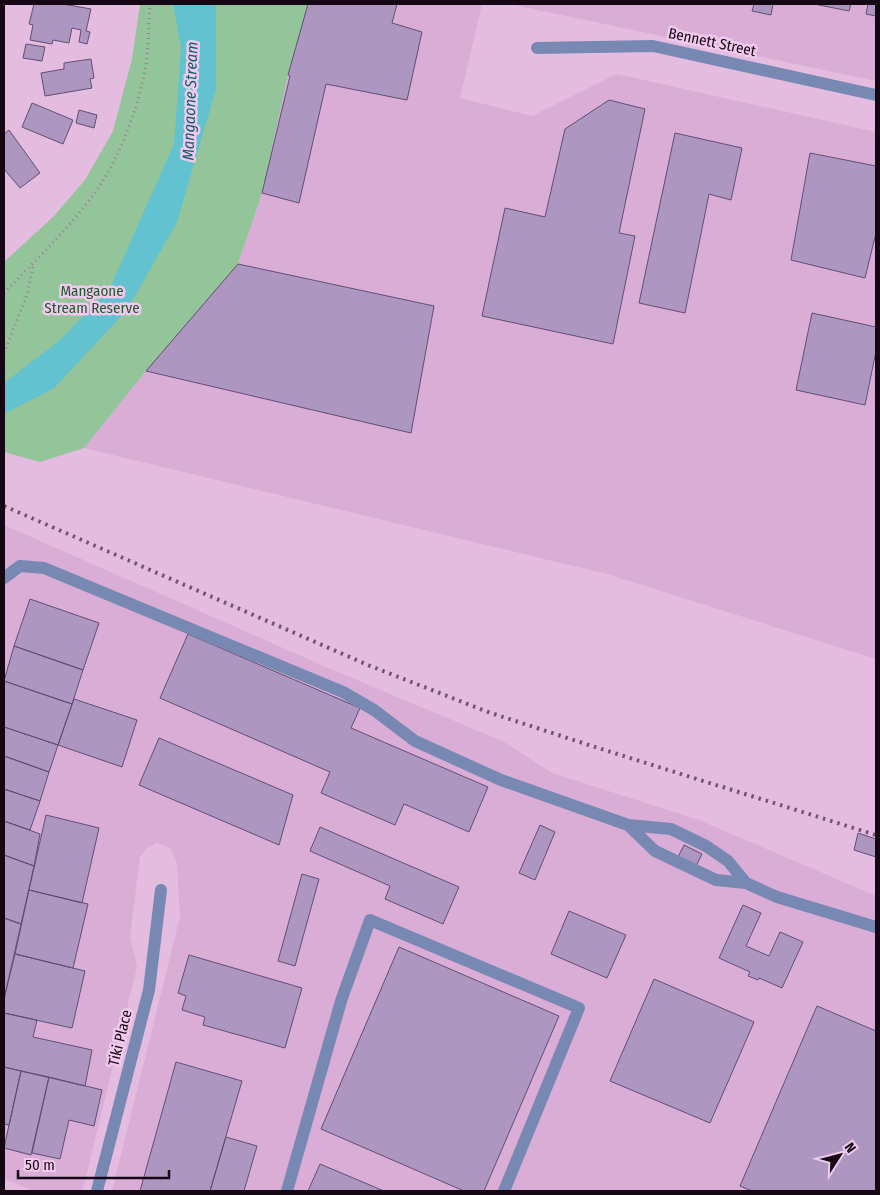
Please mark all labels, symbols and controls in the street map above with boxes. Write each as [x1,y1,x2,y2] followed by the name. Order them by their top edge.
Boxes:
[667,24,758,60] street label: Bennett Street
[178,41,202,161] water label: Mangaone Stream
[44,282,140,317] park label: Mangaone Stream Reserve
[104,1008,136,1068] street label: Tiki Place
[815,1130,865,1180] north arrow
[841,1139,859,1156] text: N
[18,1148,169,1180] scale bar
[25,1156,55,1174] text: 50 m

